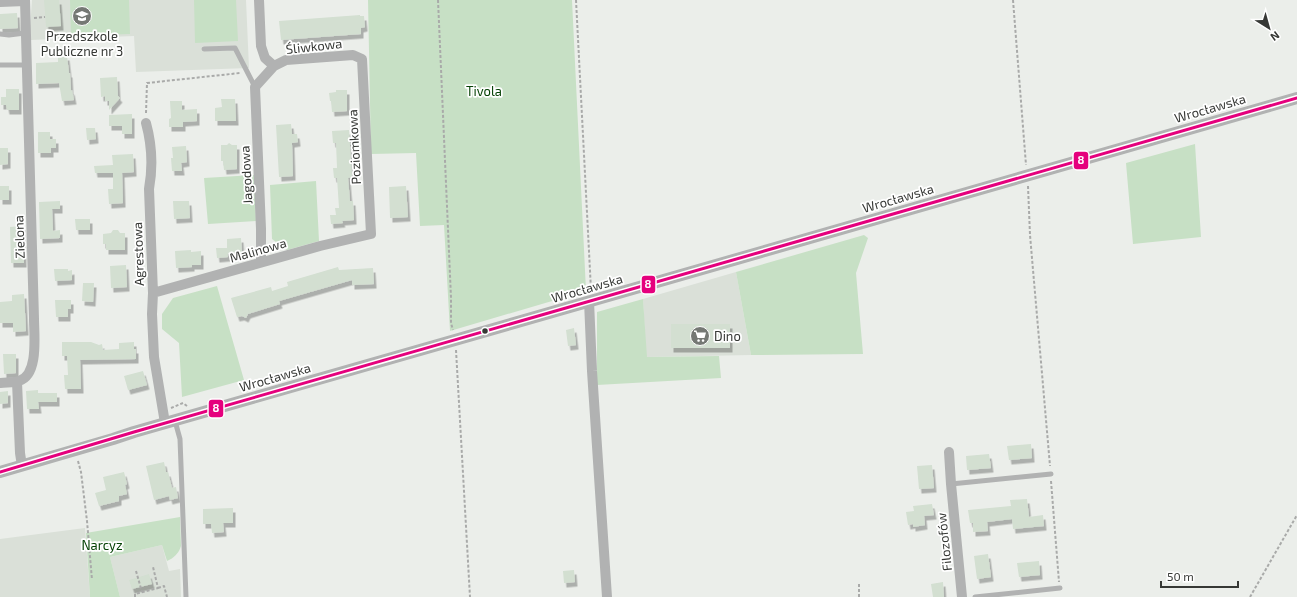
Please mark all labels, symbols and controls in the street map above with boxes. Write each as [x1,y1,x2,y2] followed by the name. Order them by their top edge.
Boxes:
[71,5,93,27] school or university icon: Przedszkole Publiczne nr 3
[1249,8,1289,48] north arrow
[41,28,123,59] place label: Przedszkole Publiczne nr 3
[1268,29,1282,44] text: N
[285,34,343,57] street label: Śliwkowa
[466,83,502,99] park label: Tivola
[1173,90,1247,126] street label: Wrocławska
[344,109,364,185] street label: Poziomkowa
[236,145,256,205] street label: Jagodowa
[1073,151,1089,170] line badge: 8
[1078,153,1085,166] text: 8
[861,180,935,216] street label: Wrocławska
[10,215,28,259] street label: Zielona
[129,222,147,286] street label: Agrestowa
[228,234,288,266] street label: Malinowa
[550,270,624,306] street label: Wrocławska
[641,275,656,294] line badge: 8
[645,277,652,290] text: 8
[689,325,711,347] supermarket icon: Dino
[480,326,490,336] unlabelled marker
[714,328,741,344] place label: Dino
[238,359,312,395] street label: Wrocławska
[208,399,224,418] line badge: 8
[213,401,220,414] text: 8
[933,512,955,572] street label: Filozofów
[81,537,123,553] park label: Narcyz
[1161,563,1238,589] scale bar
[1167,569,1194,583] text: 50 m

